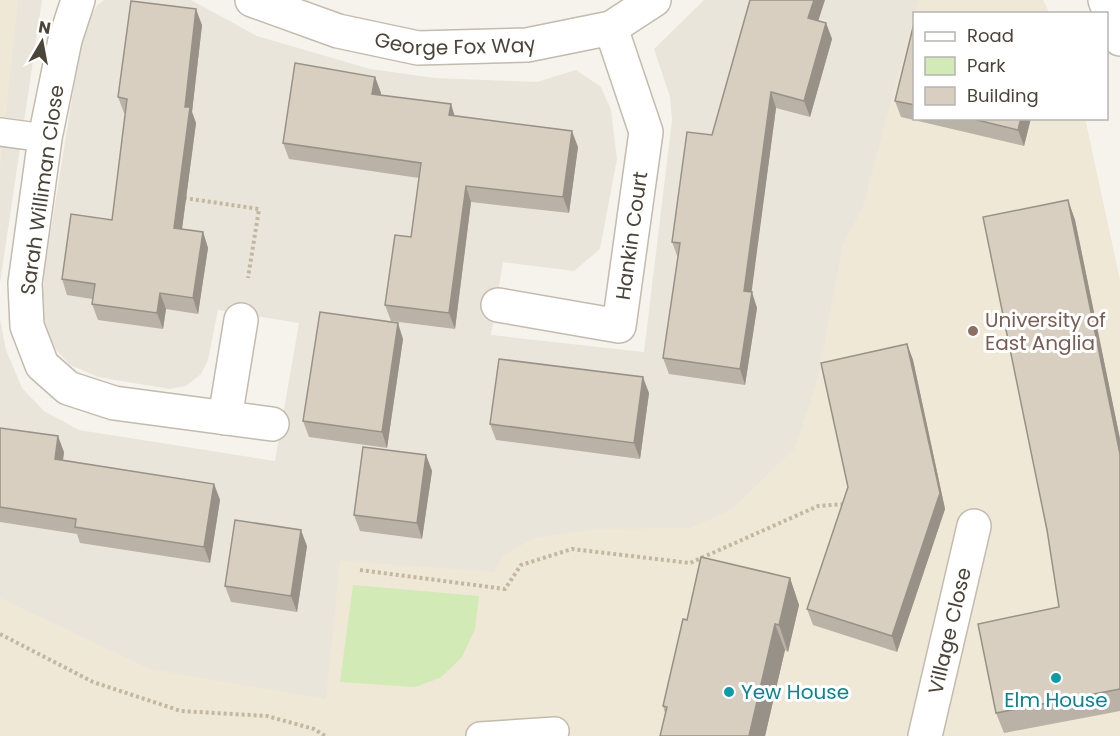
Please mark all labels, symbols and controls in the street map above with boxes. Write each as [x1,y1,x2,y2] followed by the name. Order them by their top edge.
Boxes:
[12,12,72,72] north arrow
[913,12,1108,120] legend
[37,15,52,40] text: N
[967,23,1014,48] text: Road
[372,25,538,62] street label: George Fox Way
[967,53,1006,78] text: Park
[13,83,71,297] street label: Sarah Williman Close
[967,83,1039,108] text: Building
[609,170,654,302] street label: Hankin Court
[985,306,1106,357] place label: University of East Anglia
[966,324,980,338] marker: University of East Anglia
[921,565,978,697] street label: Village Close
[1049,671,1063,685] marker: Elm House
[741,678,849,706] place label: Yew House
[722,685,736,699] marker: Yew House
[1004,686,1108,714] place label: Elm House

